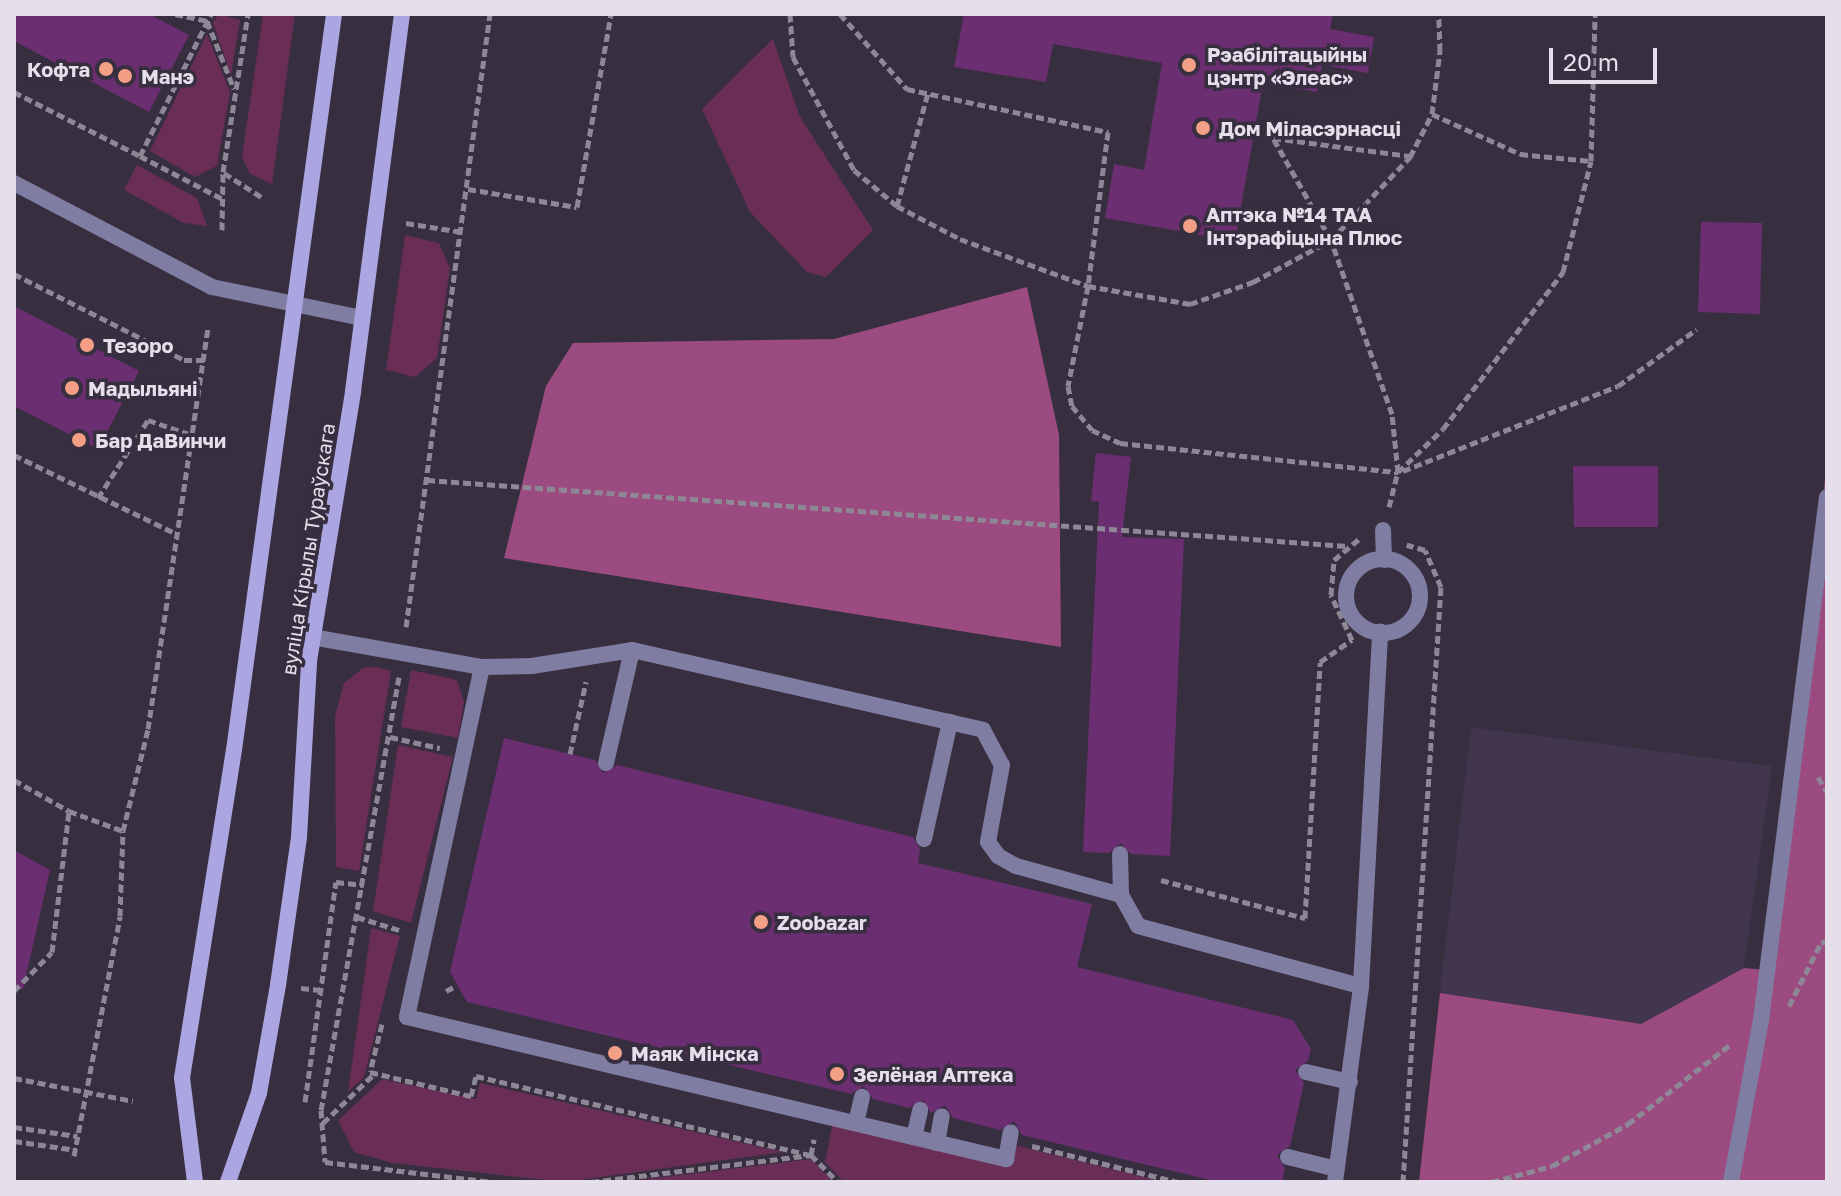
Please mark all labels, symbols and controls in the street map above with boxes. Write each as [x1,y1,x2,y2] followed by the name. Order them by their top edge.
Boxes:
[1553,32,1661,82] scale bar
[1207,42,1367,89] place label: Рэабілітацыйны цэнтр «Элеас»
[1563,47,1619,76] text: 20 m
[1178,54,1200,76] marker: Рэабілітацыйны цэнтр «Элеас»
[27,57,90,81] place label: Кофта
[97,60,115,78] marker: Кофта
[141,64,194,88] place label: Манэ
[116,67,134,85] marker: Манэ
[1219,116,1401,140] place label: Дом Міласэрнасці
[1194,119,1212,137] marker: Дом Міласэрнасці
[1206,202,1402,249] place label: Аптэка №14 ТАА Інтэрафіцына Плюс
[1181,217,1199,235] marker: Аптэка №14 ТАА Інтэрафіцына Плюс
[103,333,174,357] place label: Тезоро
[78,336,96,354] marker: Тезоро
[88,376,197,400] place label: Мадыльяні
[63,379,81,397] marker: Мадыльяні
[276,421,340,677] street label: вуліца Кірылы Тураўскага
[95,428,226,452] place label: Бар ДаВинчи
[70,431,88,449] marker: Бар ДаВинчи
[777,910,867,934] place label: Zoobazar
[752,913,770,931] marker: Zoobazar
[631,1041,759,1065] place label: Маяк Мінска
[606,1044,624,1062] marker: Маяк Мінска
[853,1062,1013,1086] place label: Зелёная Аптека
[828,1065,846,1083] marker: Зелёная Аптека

